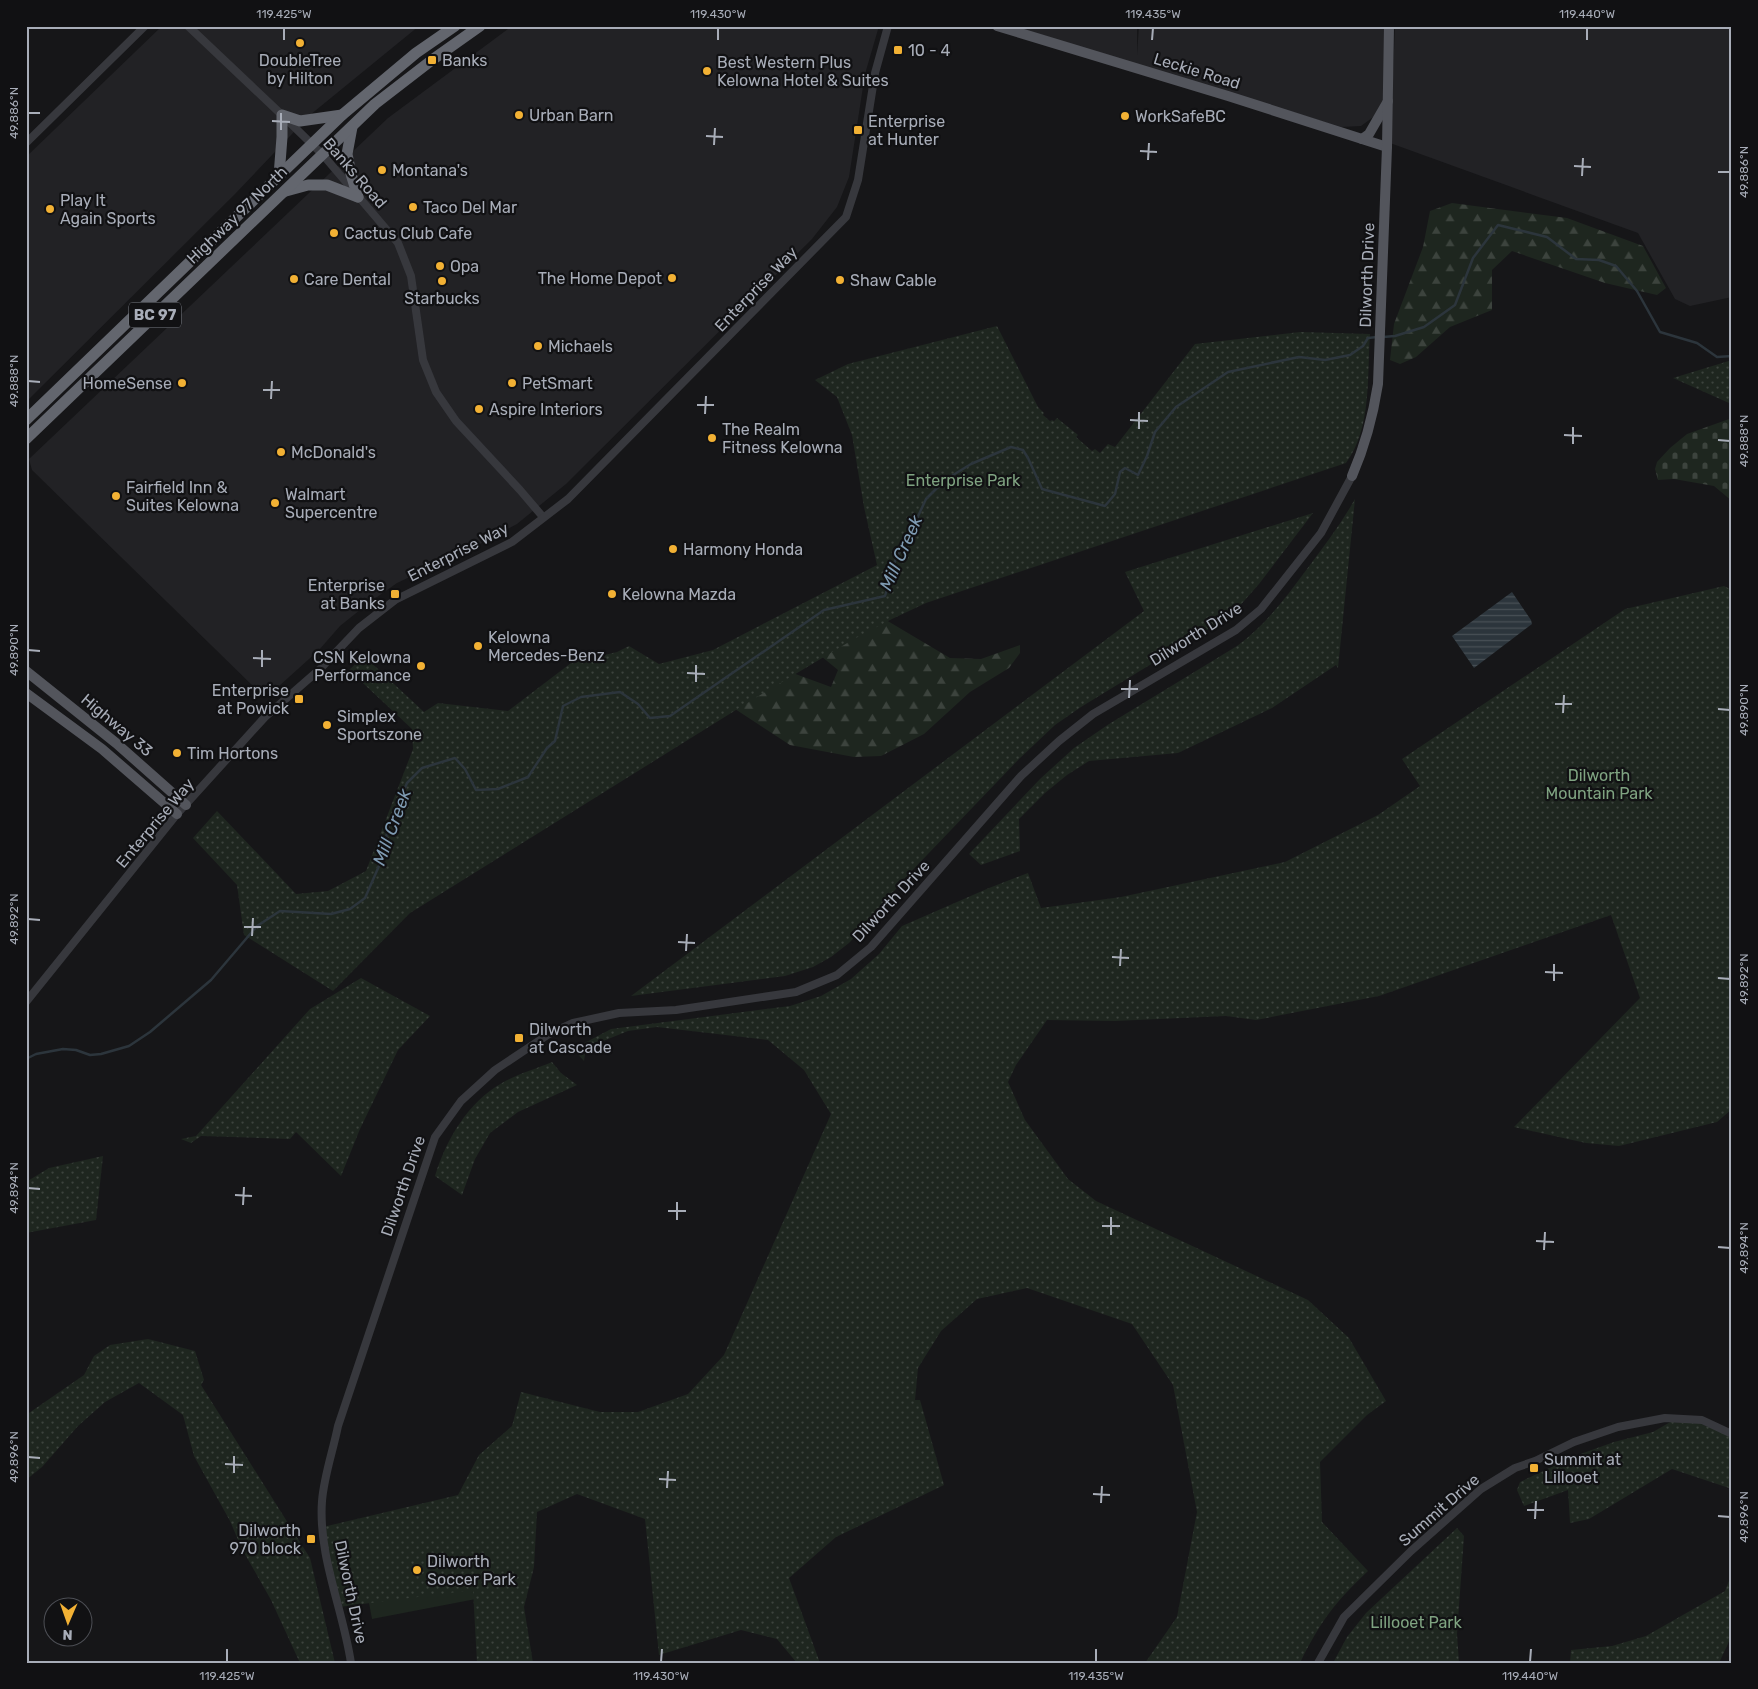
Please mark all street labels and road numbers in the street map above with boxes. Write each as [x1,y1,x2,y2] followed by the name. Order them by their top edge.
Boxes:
[1151,49,1243,93] street label: Leckie Road
[319,134,391,212] street label: Banks Road
[183,162,291,268] street label: Highway 97 North
[1356,222,1378,328] street label: Dilworth Drive
[711,242,801,335] street label: Enterprise Way
[129,302,181,328] road number: BC 97
[404,518,512,586] street label: Enterprise Way
[1146,598,1246,670] street label: Dilworth Drive
[77,690,157,760] street label: Highway 33
[112,774,198,872] street label: Enterprise Way
[848,856,934,946] street label: Dilworth Drive
[377,1133,429,1239] street label: Dilworth Drive
[1395,1470,1483,1550] street label: Summit Drive
[331,1539,371,1645] street label: Dilworth Drive

